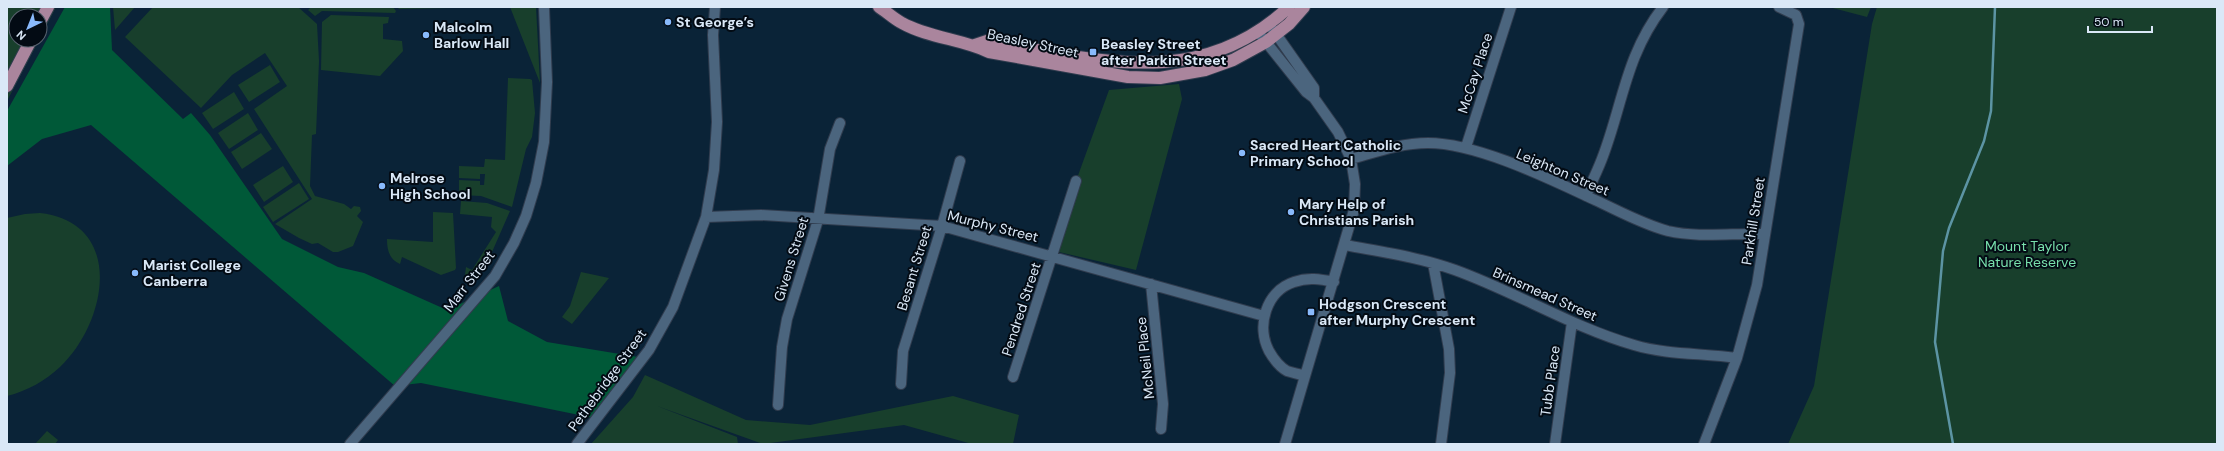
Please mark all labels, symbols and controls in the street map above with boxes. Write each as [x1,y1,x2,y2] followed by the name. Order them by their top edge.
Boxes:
[8,8,48,48] north arrow
[2088,8,2152,34] scale bar
[676,13,754,31] place label: St George’s
[2094,14,2123,30] text: 50 m
[663,17,673,27] marker: St George’s
[434,18,509,52] place label: Malcolm Barlow Hall
[986,25,1080,61] street label: Beasley Street
[13,27,29,43] text: N
[421,30,431,40] marker: Malcolm Barlow Hall
[1454,30,1496,116] street label: McCay Place
[1101,35,1227,69] place label: Beasley Street after Parkin Street
[1088,47,1098,57] marker: Beasley Street after Parkin Street
[1250,136,1401,170] place label: Sacred Heart Catholic Primary School
[1514,144,1612,200] street label: Leighton Street
[1237,148,1247,158] marker: Sacred Heart Catholic Primary School
[390,169,471,203] place label: Melrose High School
[1737,176,1769,266] street label: Parkhill Street
[377,181,387,191] marker: Melrose High School
[1299,195,1414,229] place label: Mary Help of Christians Parish
[946,206,1040,246] street label: Murphy Street
[1286,207,1296,217] marker: Mary Help of Christians Parish
[770,215,812,303] street label: Givens Street
[893,223,935,313] street label: Besant Street
[1978,237,2076,271] park label: Mount Taylor Nature Reserve
[439,247,499,315] street label: Marr Street
[143,256,241,290] place label: Marist College Canberra
[997,260,1045,358] street label: Pendred Street
[1490,263,1600,325] street label: Brinsmead Street
[130,268,140,278] marker: Marist College Canberra
[1319,295,1475,329] place label: Hodgson Crescent after Murphy Crescent
[1306,307,1316,317] marker: Hodgson Crescent after Murphy Crescent
[1132,316,1158,400] street label: McNeil Place
[564,325,650,435] street label: Pethebridge Street
[1536,344,1564,418] street label: Tubb Place

